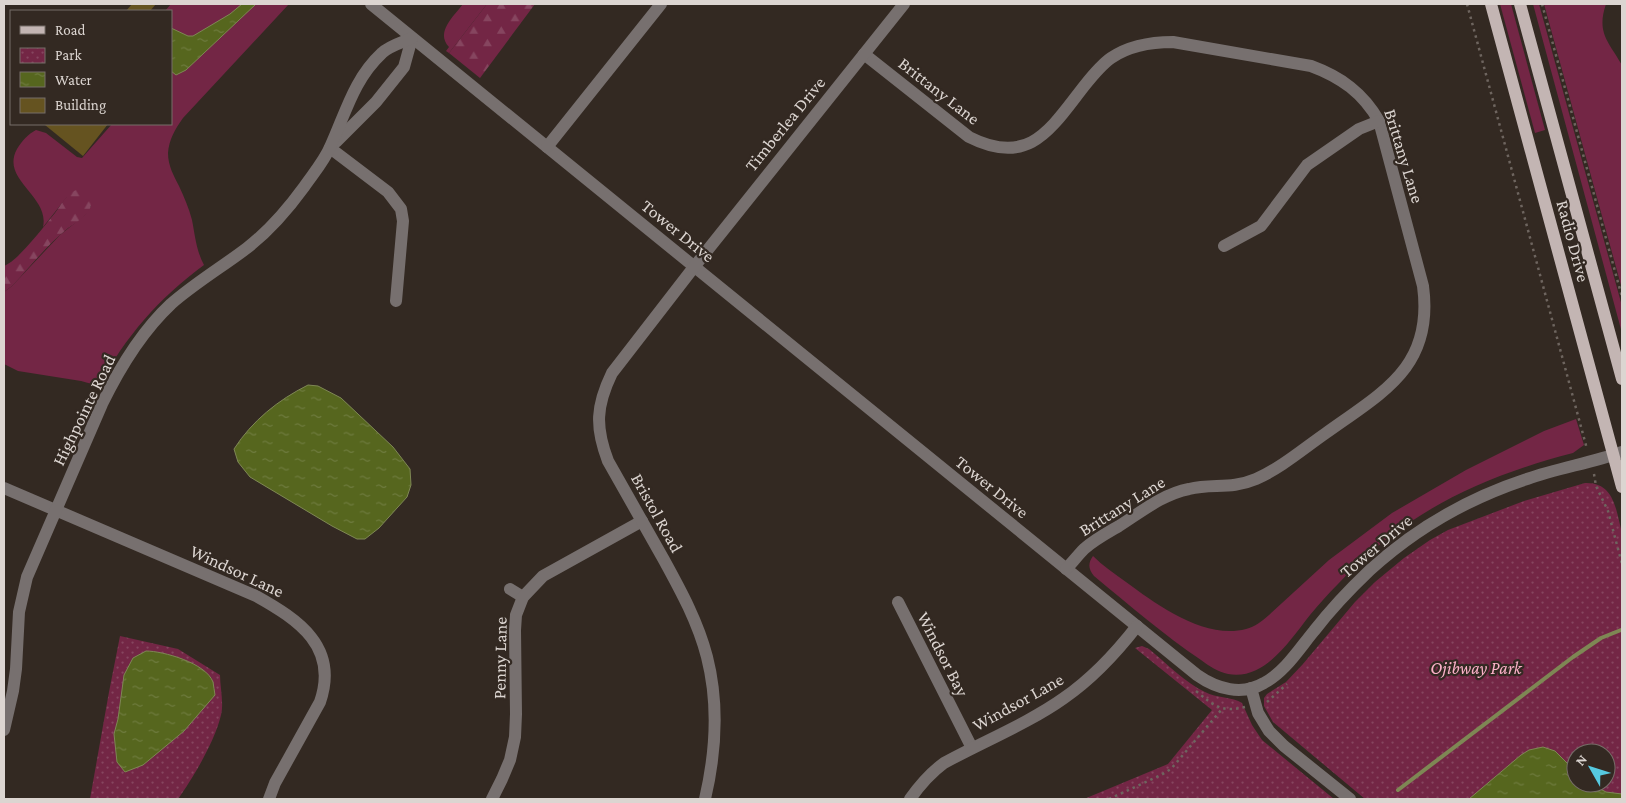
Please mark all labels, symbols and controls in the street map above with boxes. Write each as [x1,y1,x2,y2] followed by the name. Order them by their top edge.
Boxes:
[10,10,172,125] legend
[55,22,86,38] text: Road
[55,47,82,63] text: Park
[895,53,984,129] street label: Brittany Lane
[55,72,92,88] text: Water
[741,73,829,175] street label: Timberlea Drive
[55,97,106,114] text: Building
[1380,107,1428,206] street label: Brittany Lane
[638,196,719,266] street label: Tower Drive
[1552,198,1594,284] street label: Radio Drive
[48,351,120,469] street label: Highpointe Road
[952,452,1033,522] street label: Tower Drive
[627,470,687,557] street label: Bristol Road
[1075,472,1169,540] street label: Brittany Lane
[1336,510,1416,582] street label: Tower Drive
[187,541,287,601] street label: Windsor Lane
[913,608,973,700] street label: Windsor Bay
[489,617,511,699] street label: Penny Lane
[1430,658,1523,679] park label: Ojibway Park
[969,669,1067,735] street label: Windsor Lane
[1566,743,1616,793] north arrow
[1572,751,1590,769] text: N

